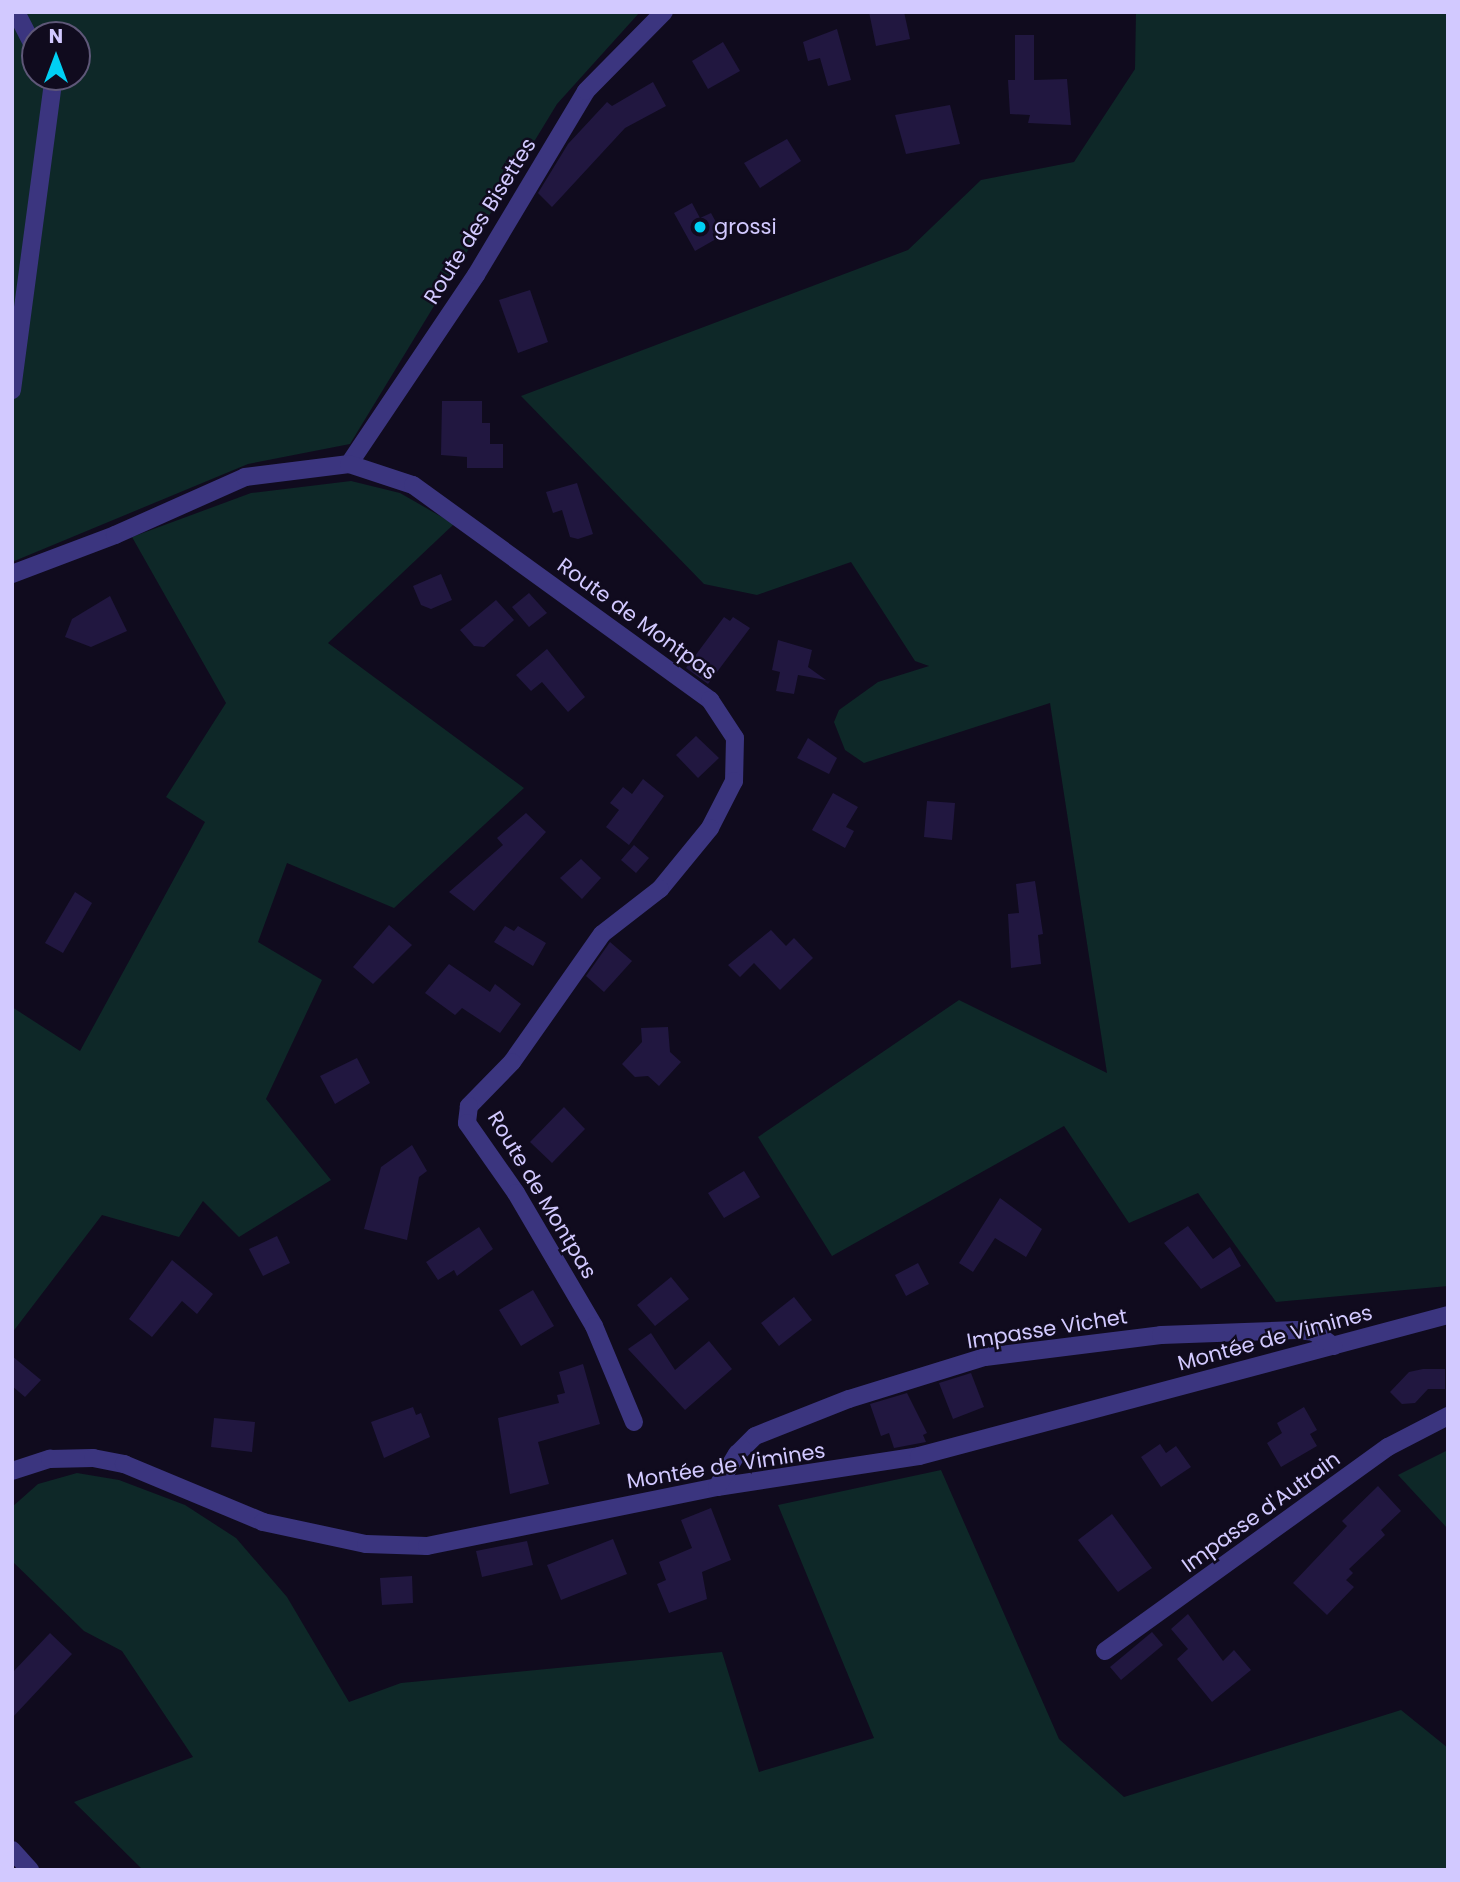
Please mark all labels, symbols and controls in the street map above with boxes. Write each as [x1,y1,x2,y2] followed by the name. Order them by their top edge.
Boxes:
[21,21,91,91] north arrow
[49,23,63,50] text: N
[419,133,541,309] street label: Route des Bisettes
[714,214,777,240] place label: grossi
[692,219,708,235] marker: grossi
[552,553,722,685] street label: Route de Montpas
[482,1107,602,1283] street label: Route de Montpas
[1175,1300,1375,1376] street label: Montée de Vimines
[965,1304,1129,1354] street label: Impasse Vichet
[625,1438,827,1494] street label: Montée de Vimines
[1177,1446,1345,1578] street label: Impasse d'Autrain

